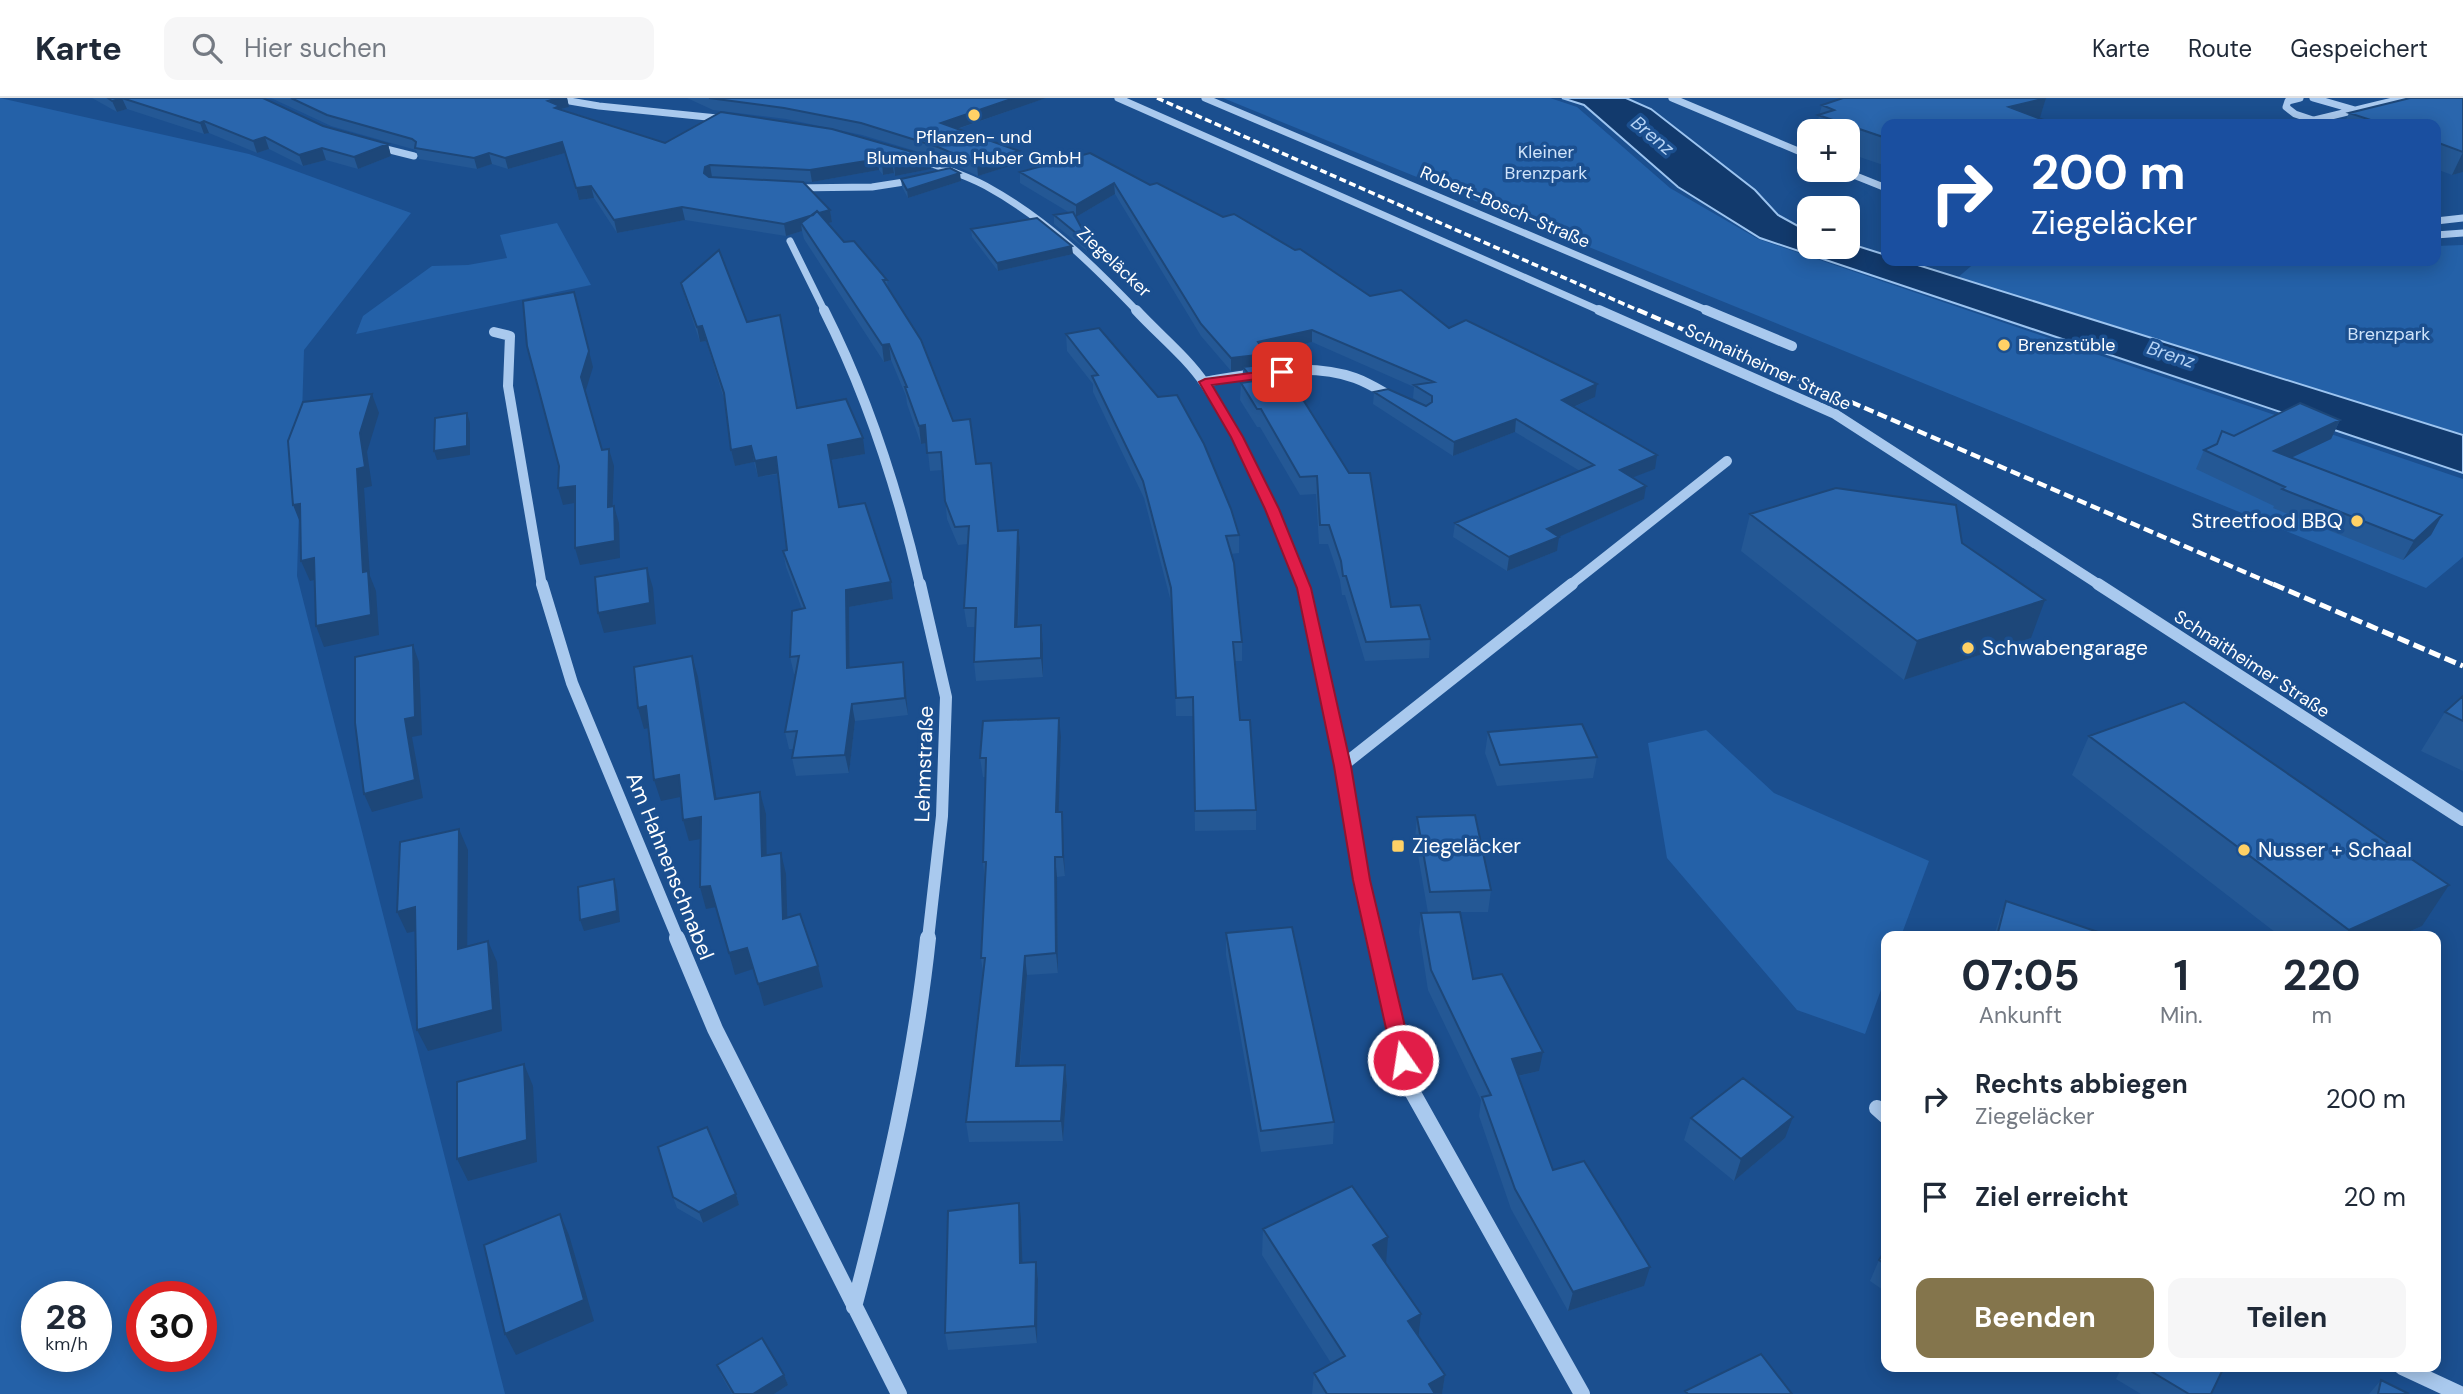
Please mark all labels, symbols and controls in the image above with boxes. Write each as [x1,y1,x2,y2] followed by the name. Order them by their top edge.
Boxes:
[164,17,654,80] search box
[35,27,122,70] text: Karte
[188,29,226,67] icon: search
[244,31,387,65] text: Hier suchen
[2092,33,2150,64] text: Karte
[2188,33,2252,64] text: Route
[2290,33,2428,64] text: Gespeichert
[966,107,982,123] marker: Pflanzen- und Blumenhaus Huber GmbH
[1626,110,1680,161] water label: Brenz
[1797,119,1860,259] map controls
[1797,119,1860,182] button: +
[867,125,1081,170] place label: Pflanzen- und Blumenhaus Huber GmbH
[1505,140,1587,185] park label: Kleiner Brenzpark
[2031,140,2186,204] text: 200 m
[1916,147,2007,238] icon: right
[1416,160,1594,254] street label: Robert-Bosch-Straße
[1797,196,1860,259] button: −
[2031,202,2197,244] text: Ziegeläcker
[1072,221,1157,303] street label: Ziegeläcker
[1681,318,1855,416] street label: Schnaitheimer Straße
[2348,322,2430,346] park label: Brenzpark
[2018,333,2116,357] place label: Brenzstüble
[2144,335,2198,374] water label: Brenz
[1996,337,2012,353] marker: Brenzstüble
[1252,342,1312,402] pin
[1263,353,1301,391] icon: arrive
[2192,507,2343,535] place label: Streetfood BBQ
[2349,513,2365,529] marker: Streetfood BBQ
[2170,605,2334,723] street label: Schnaitheimer Straße
[1982,634,2148,662] place label: Schwabengarage
[1960,640,1976,656] marker: Schwabengarage
[908,705,940,823] street label: Lehmstraße
[620,768,720,964] street label: Am Hahnenschnabel
[1412,832,1521,860] place label: Ziegeläcker
[2258,836,2412,864] place label: Nusser + Schaal
[1390,838,1406,854] marker: Ziegeläcker
[2236,842,2252,858] marker: Nusser + Schaal
[1961,948,2080,1003] text: 07:05
[2174,948,2189,1003] text: 1
[2283,948,2361,1003] text: 220
[1979,1000,2062,1030] text: Ankunft
[2160,1000,2203,1030] text: Min.
[2312,1000,2332,1030] text: m
[1366,1023,1440,1097] position arrow
[1975,1067,2188,1101] text: Rechts abbiegen
[1916,1080,1954,1118] icon: right
[2326,1082,2406,1116] text: 200 m
[1975,1101,2095,1131] text: Ziegeläcker
[1916,1178,1954,1216] icon: arrive
[1975,1180,2128,1214] text: Ziel erreicht
[2343,1180,2406,1214] text: 20 m
[1916,1278,2154,1358] button: Beenden
[2168,1278,2406,1358] button: Teilen
[126,1281,217,1372] speed limit sign: 30
[45,1294,88,1340] text: 28
[45,1332,88,1356] text: km/h

